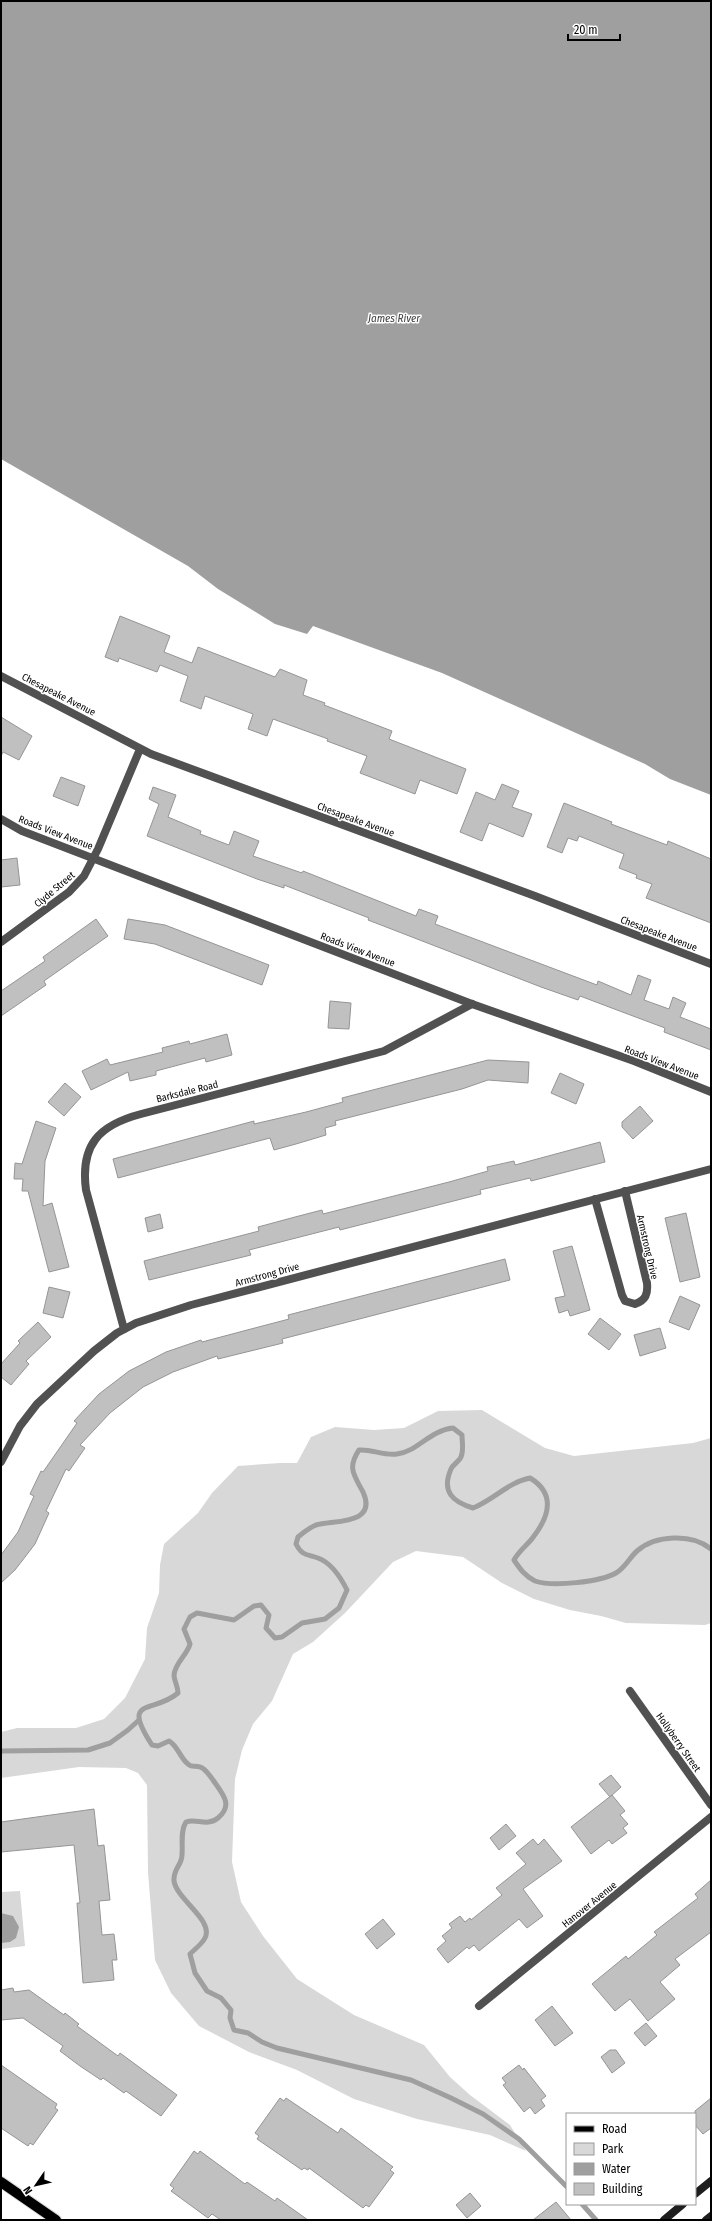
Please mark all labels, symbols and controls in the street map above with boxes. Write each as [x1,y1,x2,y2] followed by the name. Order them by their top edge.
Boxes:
[568,16,620,42] scale bar
[574,23,598,37] text: 20 m
[367,312,421,325] water label: James River
[20,671,98,719] street label: Chesapeake Avenue
[315,800,396,839] street label: Chesapeake Avenue
[17,813,95,853] street label: Roads View Avenue
[32,869,78,910] street label: Clyde Street
[619,914,699,954] street label: Chesapeake Avenue
[319,930,397,970] street label: Roads View Avenue
[623,1043,701,1083] street label: Roads View Avenue
[155,1078,220,1105] street label: Barksdale Road
[634,1214,660,1281] street label: Armstrong Drive
[234,1261,301,1289] street label: Armstrong Drive
[653,1711,703,1775] street label: Hollyberry Street
[560,1879,619,1930] street label: Hanover Avenue
[566,2113,696,2205] legend
[602,2122,627,2136] text: Road
[602,2142,624,2156] text: Park
[602,2162,631,2176] text: Water
[16,2165,56,2205] north arrow
[602,2182,643,2196] text: Building
[21,2184,35,2197] text: N

